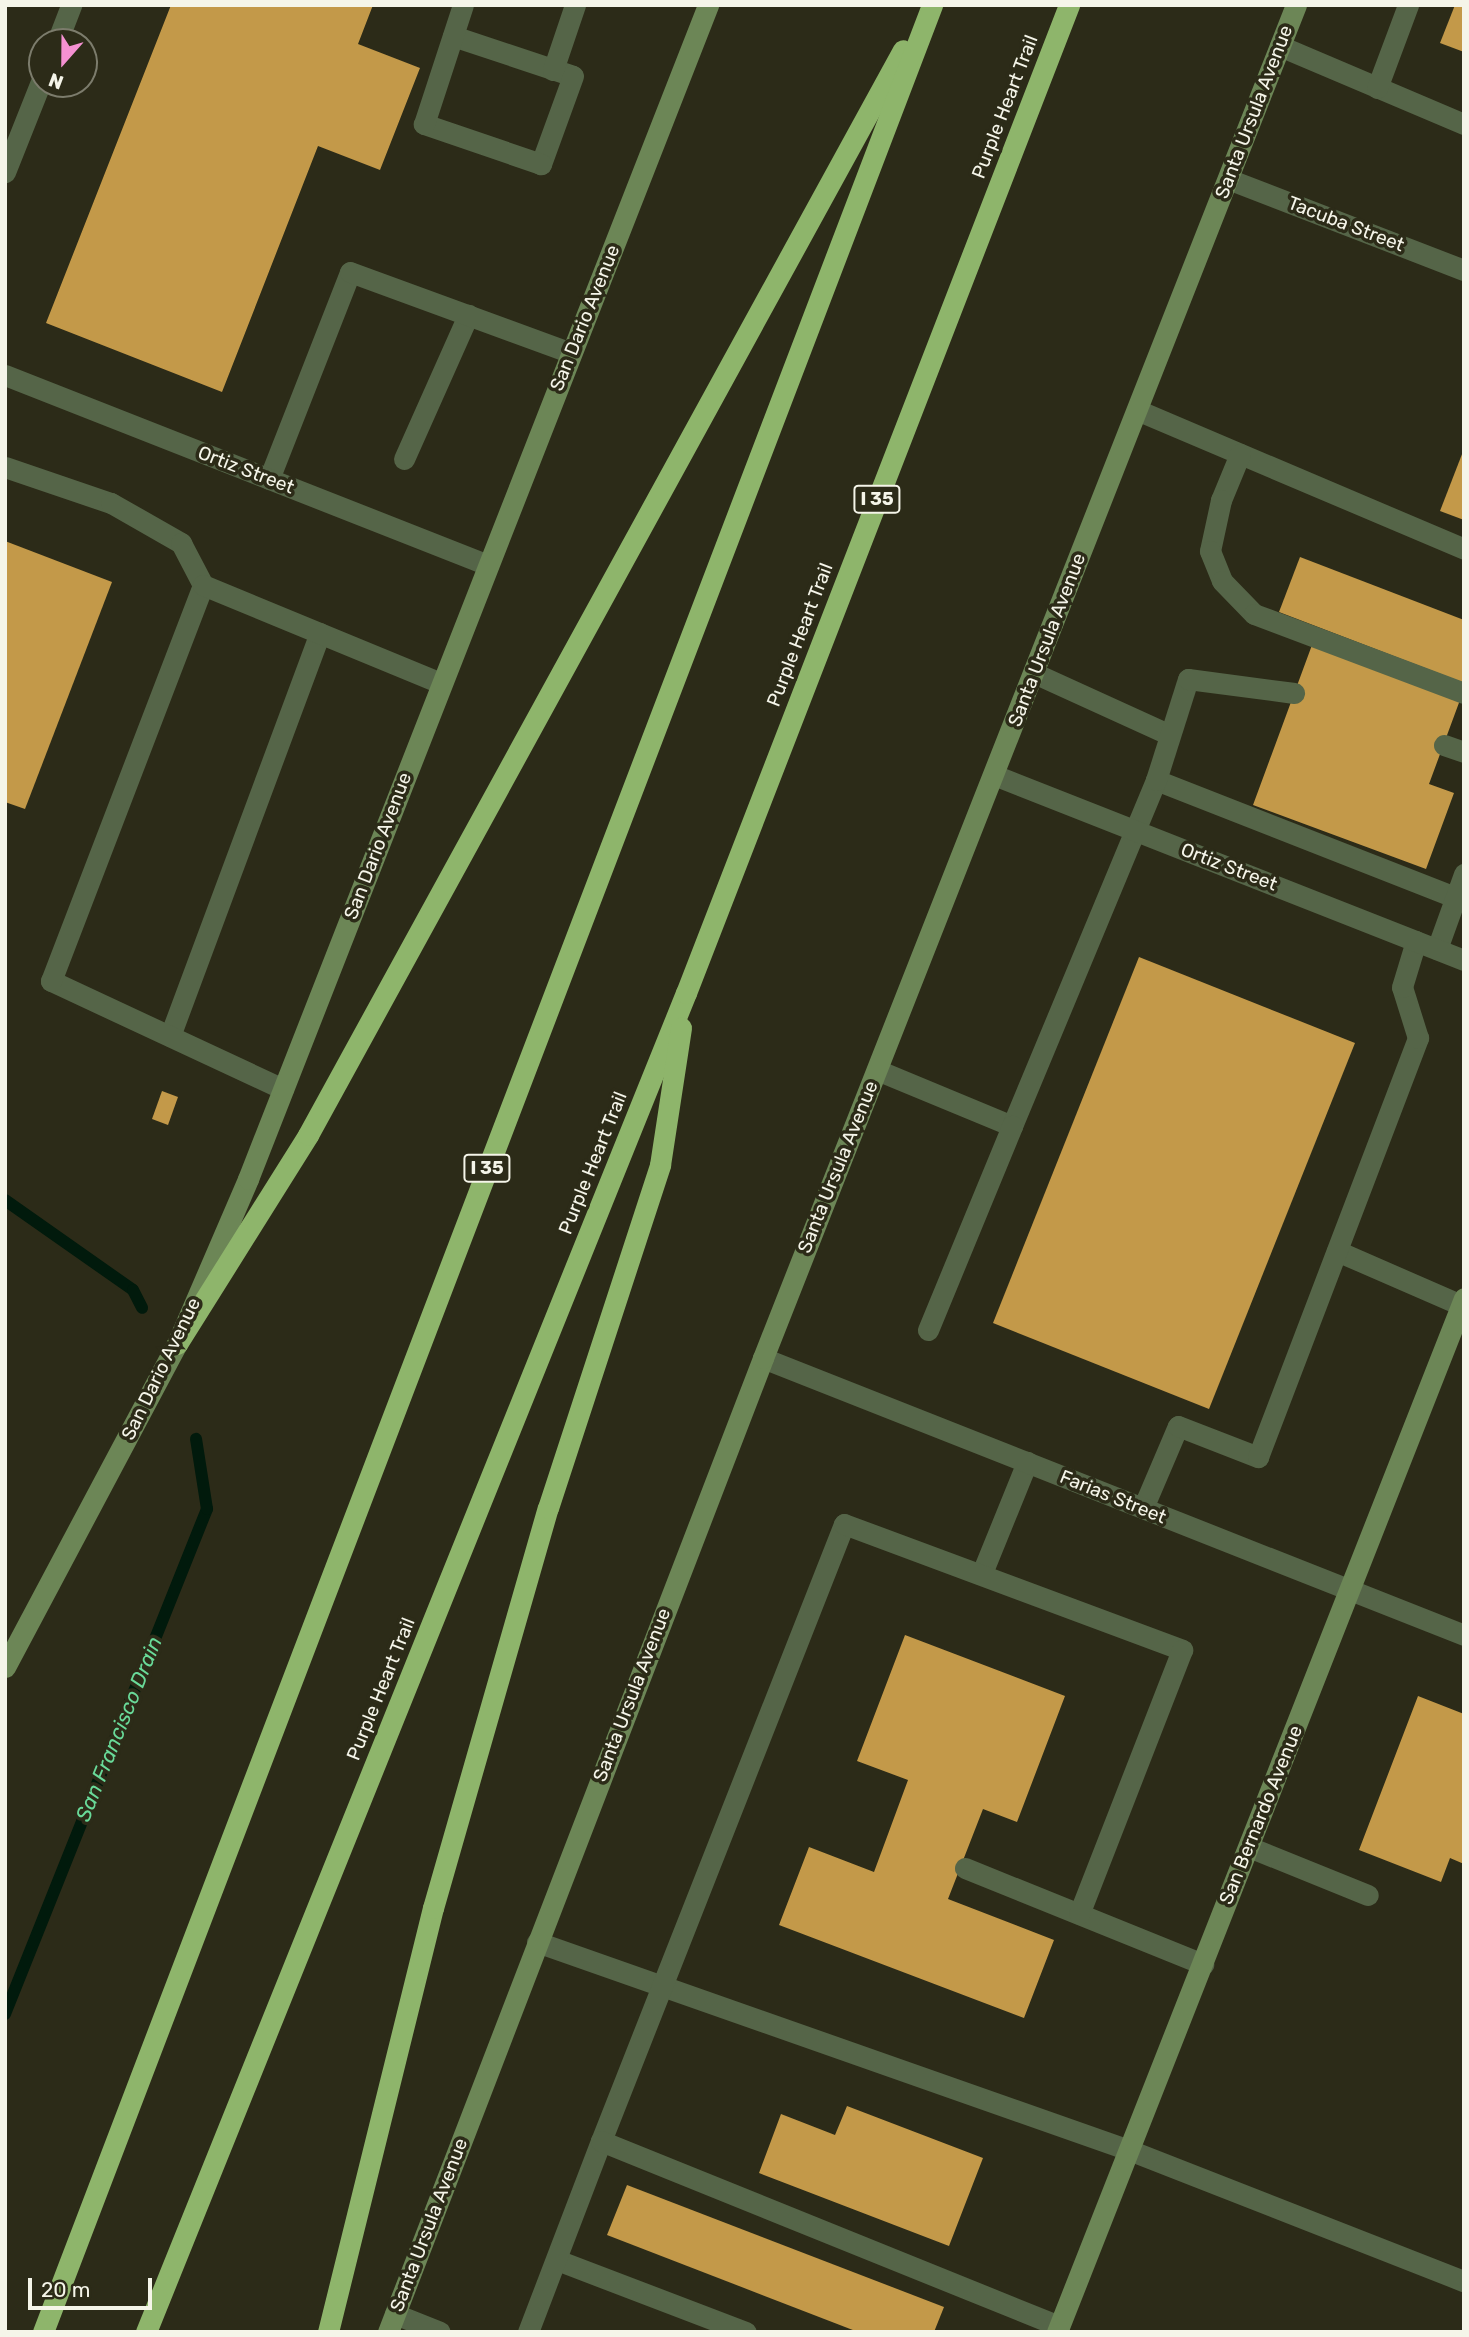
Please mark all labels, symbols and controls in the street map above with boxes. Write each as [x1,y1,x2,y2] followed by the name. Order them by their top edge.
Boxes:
[1210,22,1298,202] street label: Santa Ursula Avenue
[28,28,98,98] north arrow
[967,32,1043,182] street label: Purple Heart Trail
[46,68,67,94] text: N
[1284,191,1408,257] street label: Tacuba Street
[545,241,625,395] street label: San Dario Avenue
[195,441,297,499] street label: Ortiz Street
[852,485,902,514] road number: I 35
[1003,550,1091,730] street label: Santa Ursula Avenue
[762,560,838,710] street label: Purple Heart Trail
[339,769,417,923] street label: San Dario Avenue
[1178,838,1280,896] street label: Ortiz Street
[793,1077,883,1257] street label: Santa Ursula Avenue
[554,1088,632,1238] street label: Purple Heart Trail
[462,1154,512,1182] road number: I 35
[117,1294,205,1444] street label: San Dario Avenue
[1057,1465,1169,1529] street label: Farias Street
[588,1605,676,1785] street label: Santa Ursula Avenue
[342,1614,420,1764] street label: Purple Heart Trail
[70,1633,168,1825] water label: San Francisco Drain
[1215,1722,1307,1908] street label: San Bernardo Avenue
[385,2135,473,2315] street label: Santa Ursula Avenue
[32,2264,156,2308] scale bar
[41,2277,90,2302] text: 20 m

